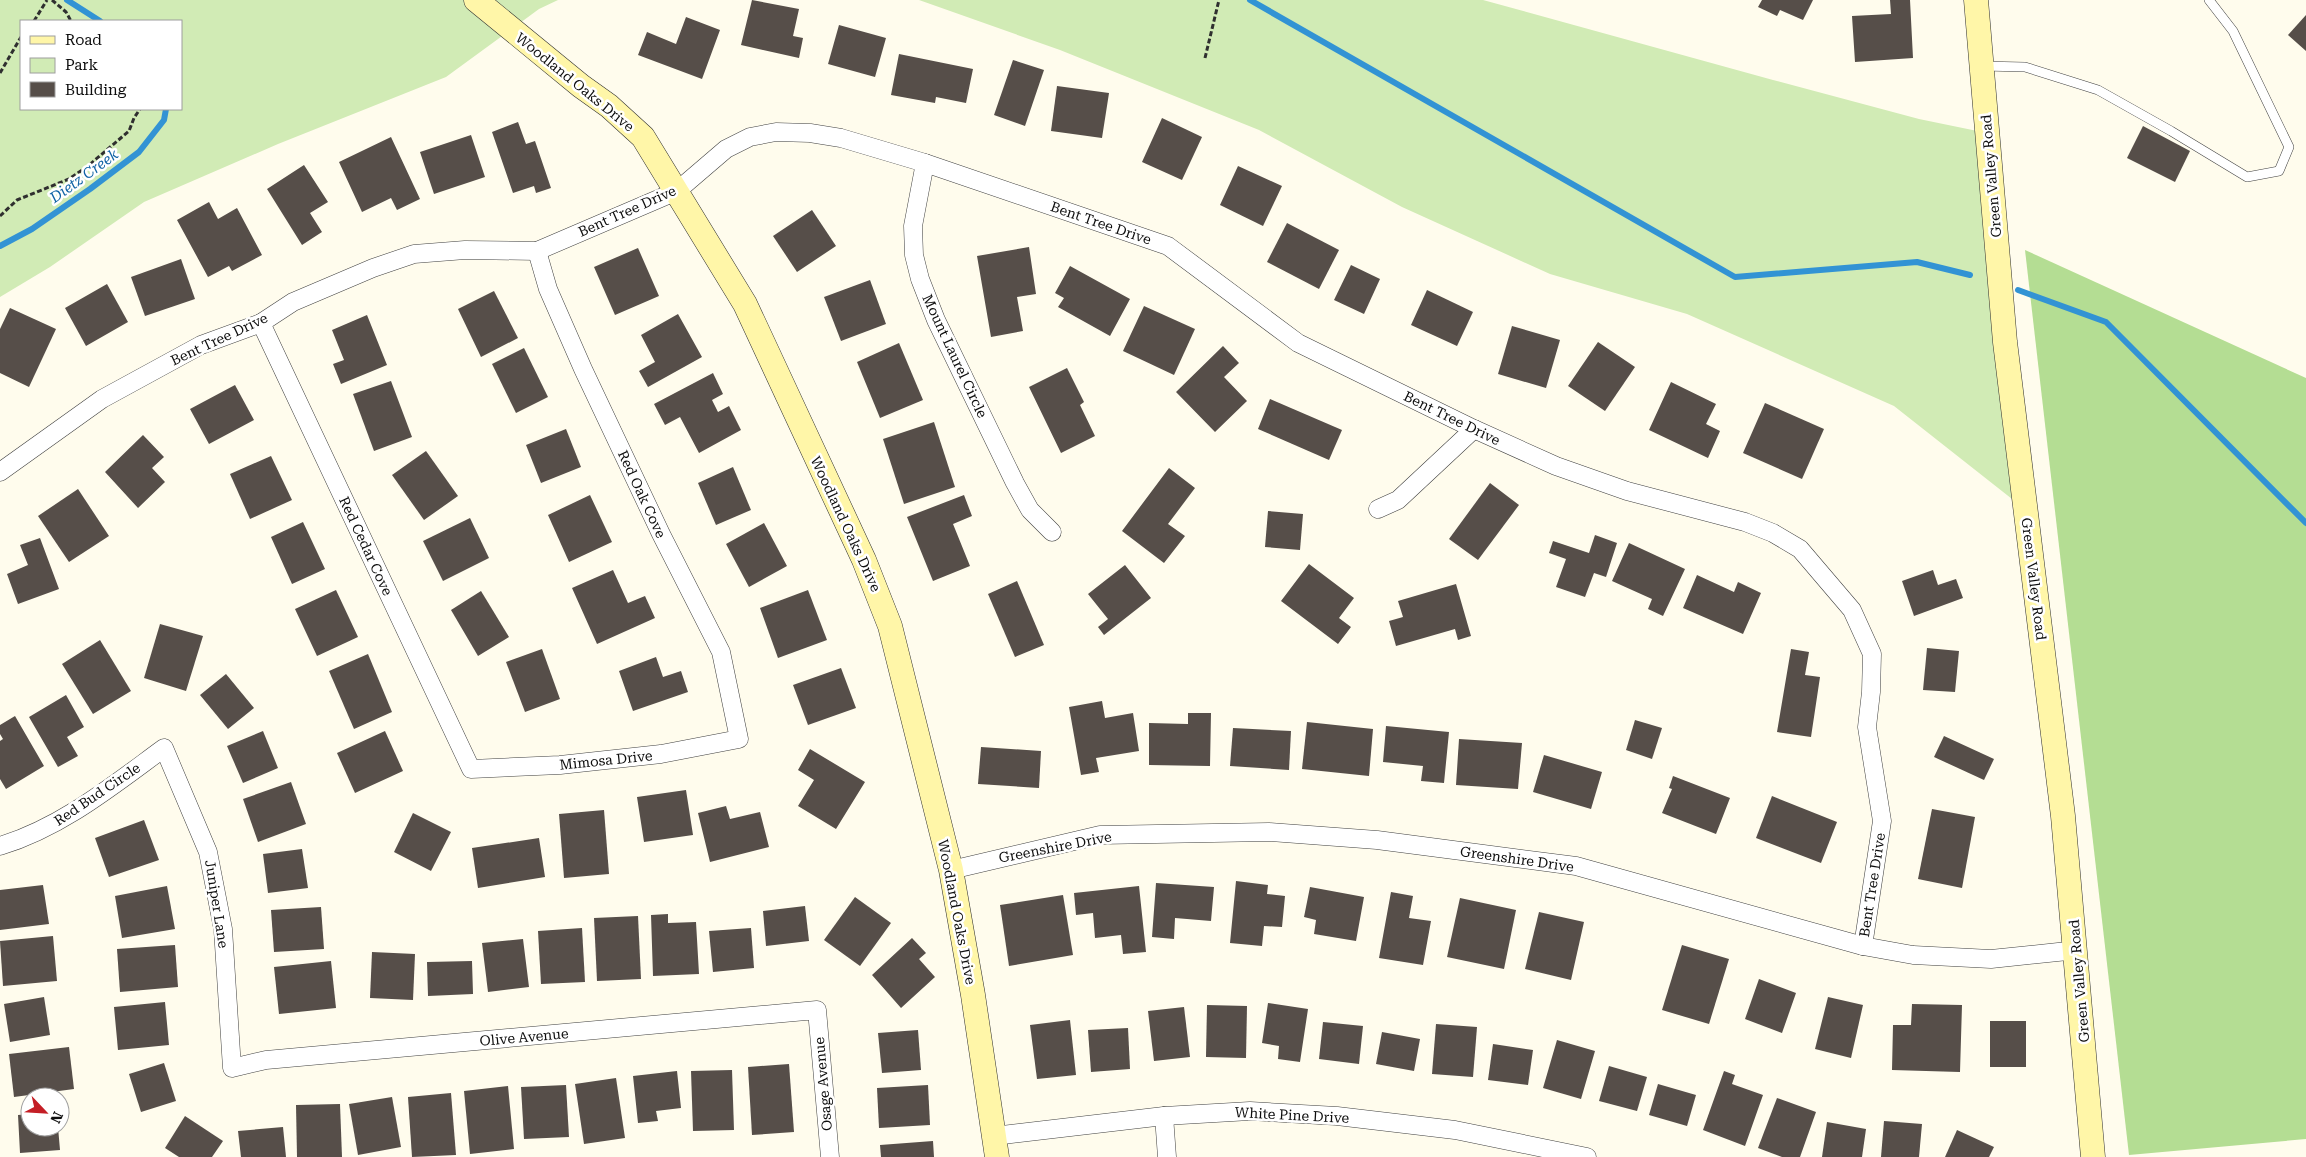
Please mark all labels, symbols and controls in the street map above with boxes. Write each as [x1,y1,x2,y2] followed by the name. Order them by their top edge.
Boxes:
[20,20,182,110] legend
[513,29,638,135] street label: Woodland Oaks Drive
[65,31,102,49] text: Road
[65,56,99,74] text: Park
[65,81,127,99] text: Building
[1978,114,2004,238] street label: Green Valley Road
[45,145,122,207] water label: Dietz Creek
[576,182,679,240] street label: Bent Tree Drive
[1049,198,1154,248] street label: Bent Tree Drive
[919,292,991,421] street label: Mount Laurel Circle
[168,309,270,369] street label: Bent Tree Drive
[1401,388,1503,448] street label: Bent Tree Drive
[615,448,669,541] street label: Red Oak Cove
[808,454,885,594] street label: Woodland Oaks Drive
[336,494,396,598] street label: Red Cedar Cove
[2019,517,2049,641] street label: Green Valley Road
[559,747,654,773] street label: Mimosa Drive
[51,759,143,829] street label: Red Bud Circle
[997,828,1113,866] street label: Greenshire Drive
[1856,831,1888,938] street label: Bent Tree Drive
[935,838,979,986] street label: Woodland Oaks Drive
[1459,843,1575,875] street label: Greenshire Drive
[202,859,232,950] street label: Juniper Lane
[2066,919,2092,1043] street label: Green Valley Road
[479,1025,569,1049] street label: Olive Avenue
[811,1036,835,1132] street label: Osage Avenue
[20,1087,70,1137] north arrow
[1234,1104,1350,1126] street label: White Pine Drive
[47,1109,66,1126] text: N

